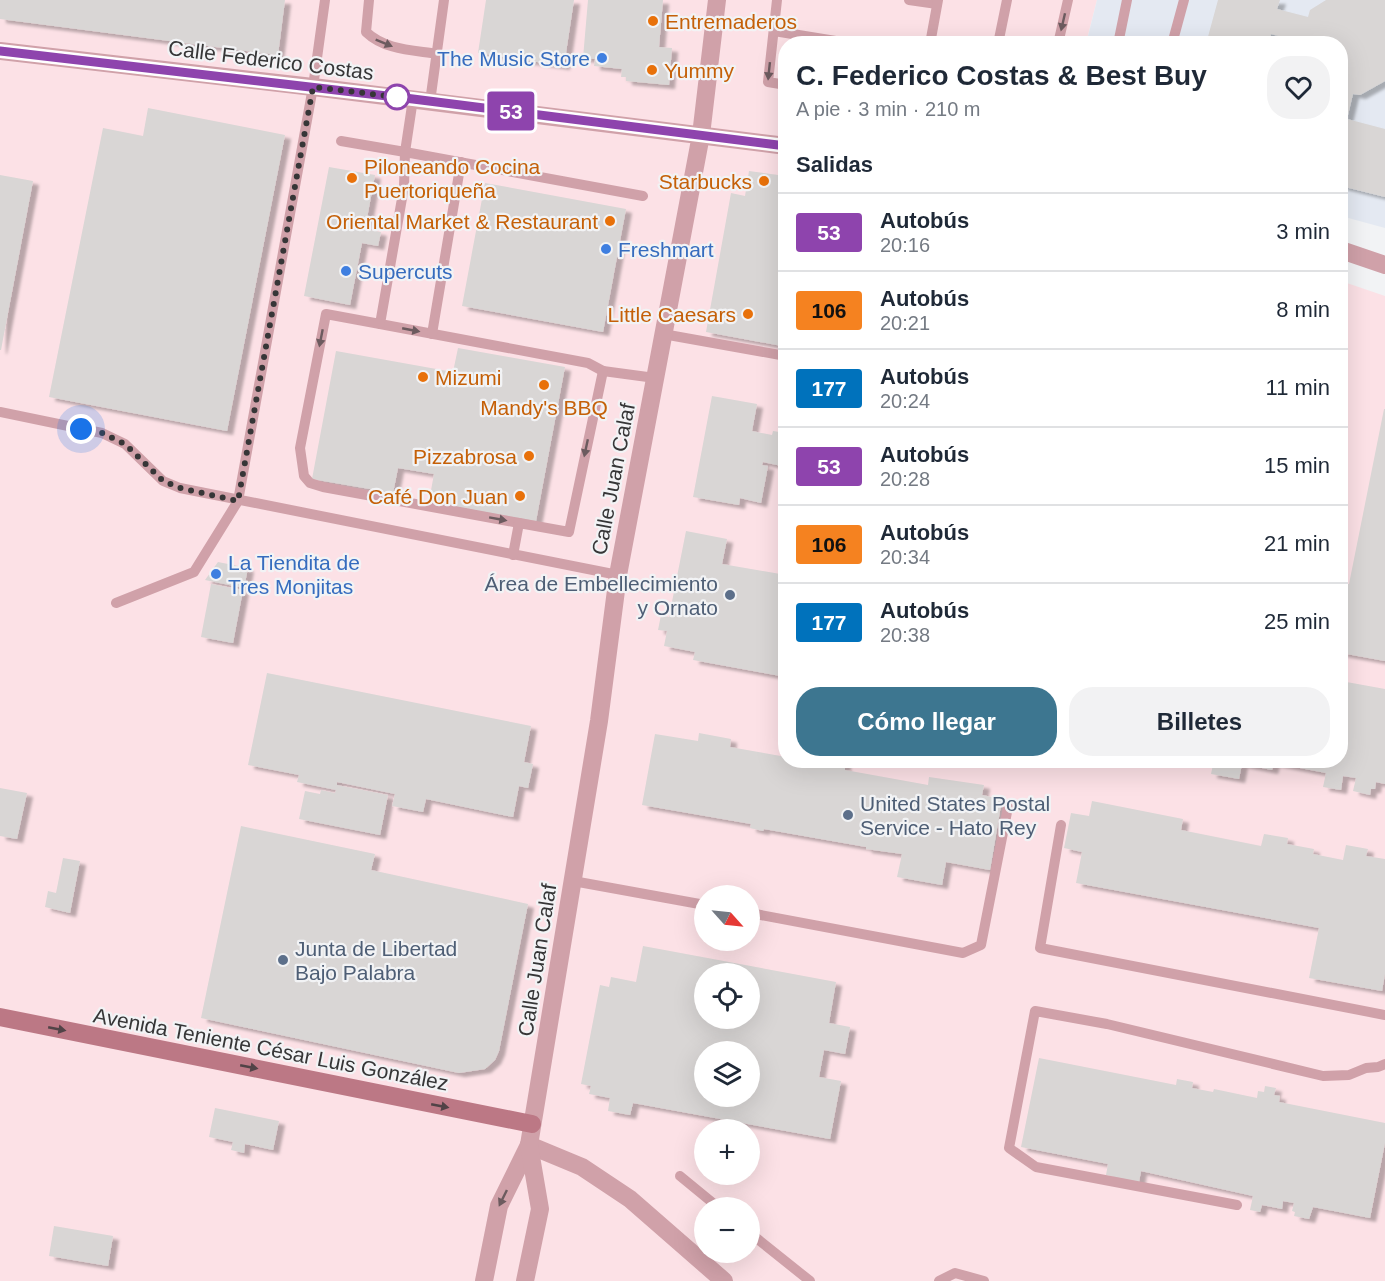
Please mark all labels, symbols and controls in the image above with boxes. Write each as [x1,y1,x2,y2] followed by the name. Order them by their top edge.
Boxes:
[665,10,797,33] place label: Entremaderos
[1058,13,1067,32] one-way arrow
[646,14,660,28] marker: Entremaderos
[167,36,375,84] street label: Calle Federico Costas
[375,39,393,49] one-way arrow
[437,47,590,70] place label: The Music Store
[595,51,609,65] marker: The Music Store
[1267,56,1330,119] button: heart
[664,59,735,82] place label: Yummy
[796,60,1207,91] text: C. Federico Costas & Best Buy
[764,62,774,81] one-way arrow
[645,63,659,77] marker: Yummy
[384,84,410,110] unlabelled marker
[484,92,538,130] line badge: 53
[796,98,981,120] text: A pie · 3 min · 210 m
[499,100,523,123] text: 53
[796,152,873,177] text: Salidas
[364,155,541,202] place label: Piloneando Cocina Puertoriqueña
[659,170,752,193] place label: Starbucks
[345,171,359,185] marker: Piloneando Cocina Puertoriqueña
[757,174,771,188] marker: Starbucks
[880,208,969,233] text: Autobús
[326,210,598,233] place label: Oriental Market & Restaurant
[603,214,617,228] marker: Oriental Market & Restaurant
[1276,219,1330,244] text: 3 min
[817,221,841,244] text: 53
[880,234,930,256] text: 20:16
[618,238,714,261] place label: Freshmart
[599,242,613,256] marker: Freshmart
[358,260,453,283] place label: Supercuts
[339,264,353,278] marker: Supercuts
[880,286,969,311] text: Autobús
[1276,297,1330,322] text: 8 min
[811,299,847,322] text: 106
[608,303,736,326] place label: Little Caesars
[741,307,755,321] marker: Little Caesars
[880,312,930,334] text: 20:21
[402,326,421,335] one-way arrow
[316,329,325,348] one-way arrow
[880,364,969,389] text: Autobús
[435,366,502,389] place label: Mizumi
[416,370,430,384] marker: Mizumi
[1266,375,1330,400] text: 11 min
[811,377,847,400] text: 177
[537,378,551,392] marker: Mandy's BBQ
[880,390,930,412] text: 20:24
[480,396,608,419] place label: Mandy's BBQ
[587,401,639,557] street label: Calle Juan Calaf
[66,414,96,444] your location
[581,439,591,458] one-way arrow
[880,442,969,467] text: Autobús
[413,445,517,468] place label: Pizzabrosa
[522,449,536,463] marker: Pizzabrosa
[1264,453,1330,478] text: 15 min
[817,455,841,478] text: 53
[880,468,930,490] text: 20:28
[368,485,508,508] place label: Café Don Juan
[513,489,527,503] marker: Café Don Juan
[489,515,508,524] one-way arrow
[880,520,969,545] text: Autobús
[1264,531,1330,556] text: 21 min
[811,533,847,556] text: 106
[880,546,930,568] text: 20:34
[228,551,360,598] place label: La Tiendita de Tres Monjitas
[209,567,223,581] marker: La Tiendita de Tres Monjitas
[485,572,718,619] place label: Área de Embellecimiento y Ornato
[723,588,737,602] marker: Área de Embellecimiento y Ornato
[880,598,969,623] text: Autobús
[1264,609,1330,634] text: 25 min
[811,611,847,634] text: 177
[880,624,930,646] text: 20:38
[796,687,1057,756] button: Cómo llegar
[1069,687,1330,756] button: Billetes
[860,792,1050,839] place label: United States Postal Service - Hato Rey
[841,808,855,822] marker: United States Postal Service - Hato Rey
[514,882,560,1038] street label: Calle Juan Calaf
[694,885,760,951] north arrow
[694,885,760,1263] map controls
[295,937,457,984] place label: Junta de Libertad Bajo Palabra
[276,953,290,967] marker: Junta de Libertad Bajo Palabra
[694,963,760,1029] button: locate
[92,1003,450,1095] street label: Avenida Teniente César Luis González
[48,1025,67,1034] one-way arrow
[694,1041,760,1107] button: layers
[239,1063,258,1072] one-way arrow
[430,1102,449,1111] one-way arrow
[694,1119,760,1185] button: +
[498,1189,507,1206] one-way arrow
[694,1197,760,1263] button: −

